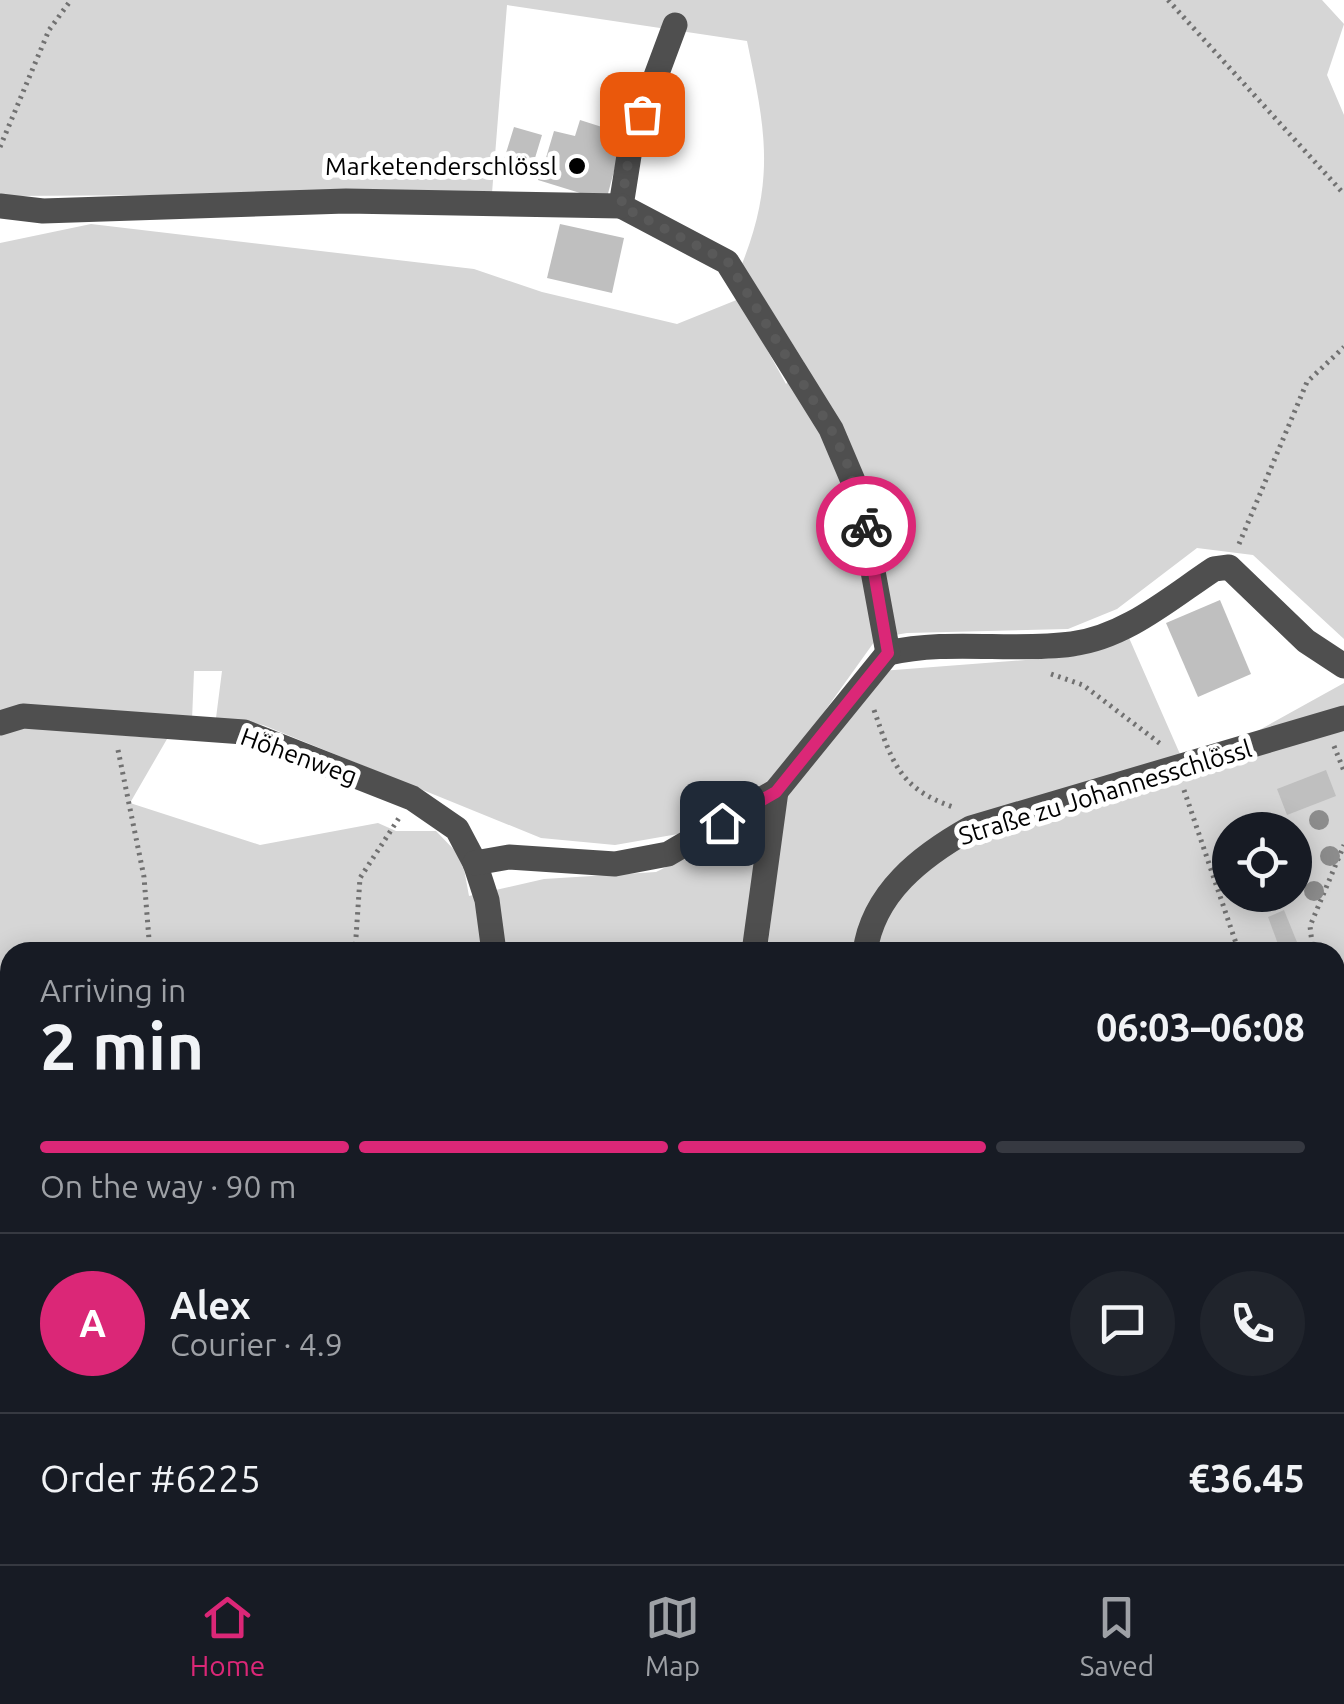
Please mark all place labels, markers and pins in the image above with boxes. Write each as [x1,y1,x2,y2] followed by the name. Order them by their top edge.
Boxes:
[600,72,685,157] pin
[325,152,557,180] place label: Marketenderschlössl
[566,155,588,177] marker: Marketenderschlössl
[680,781,765,866] pin

